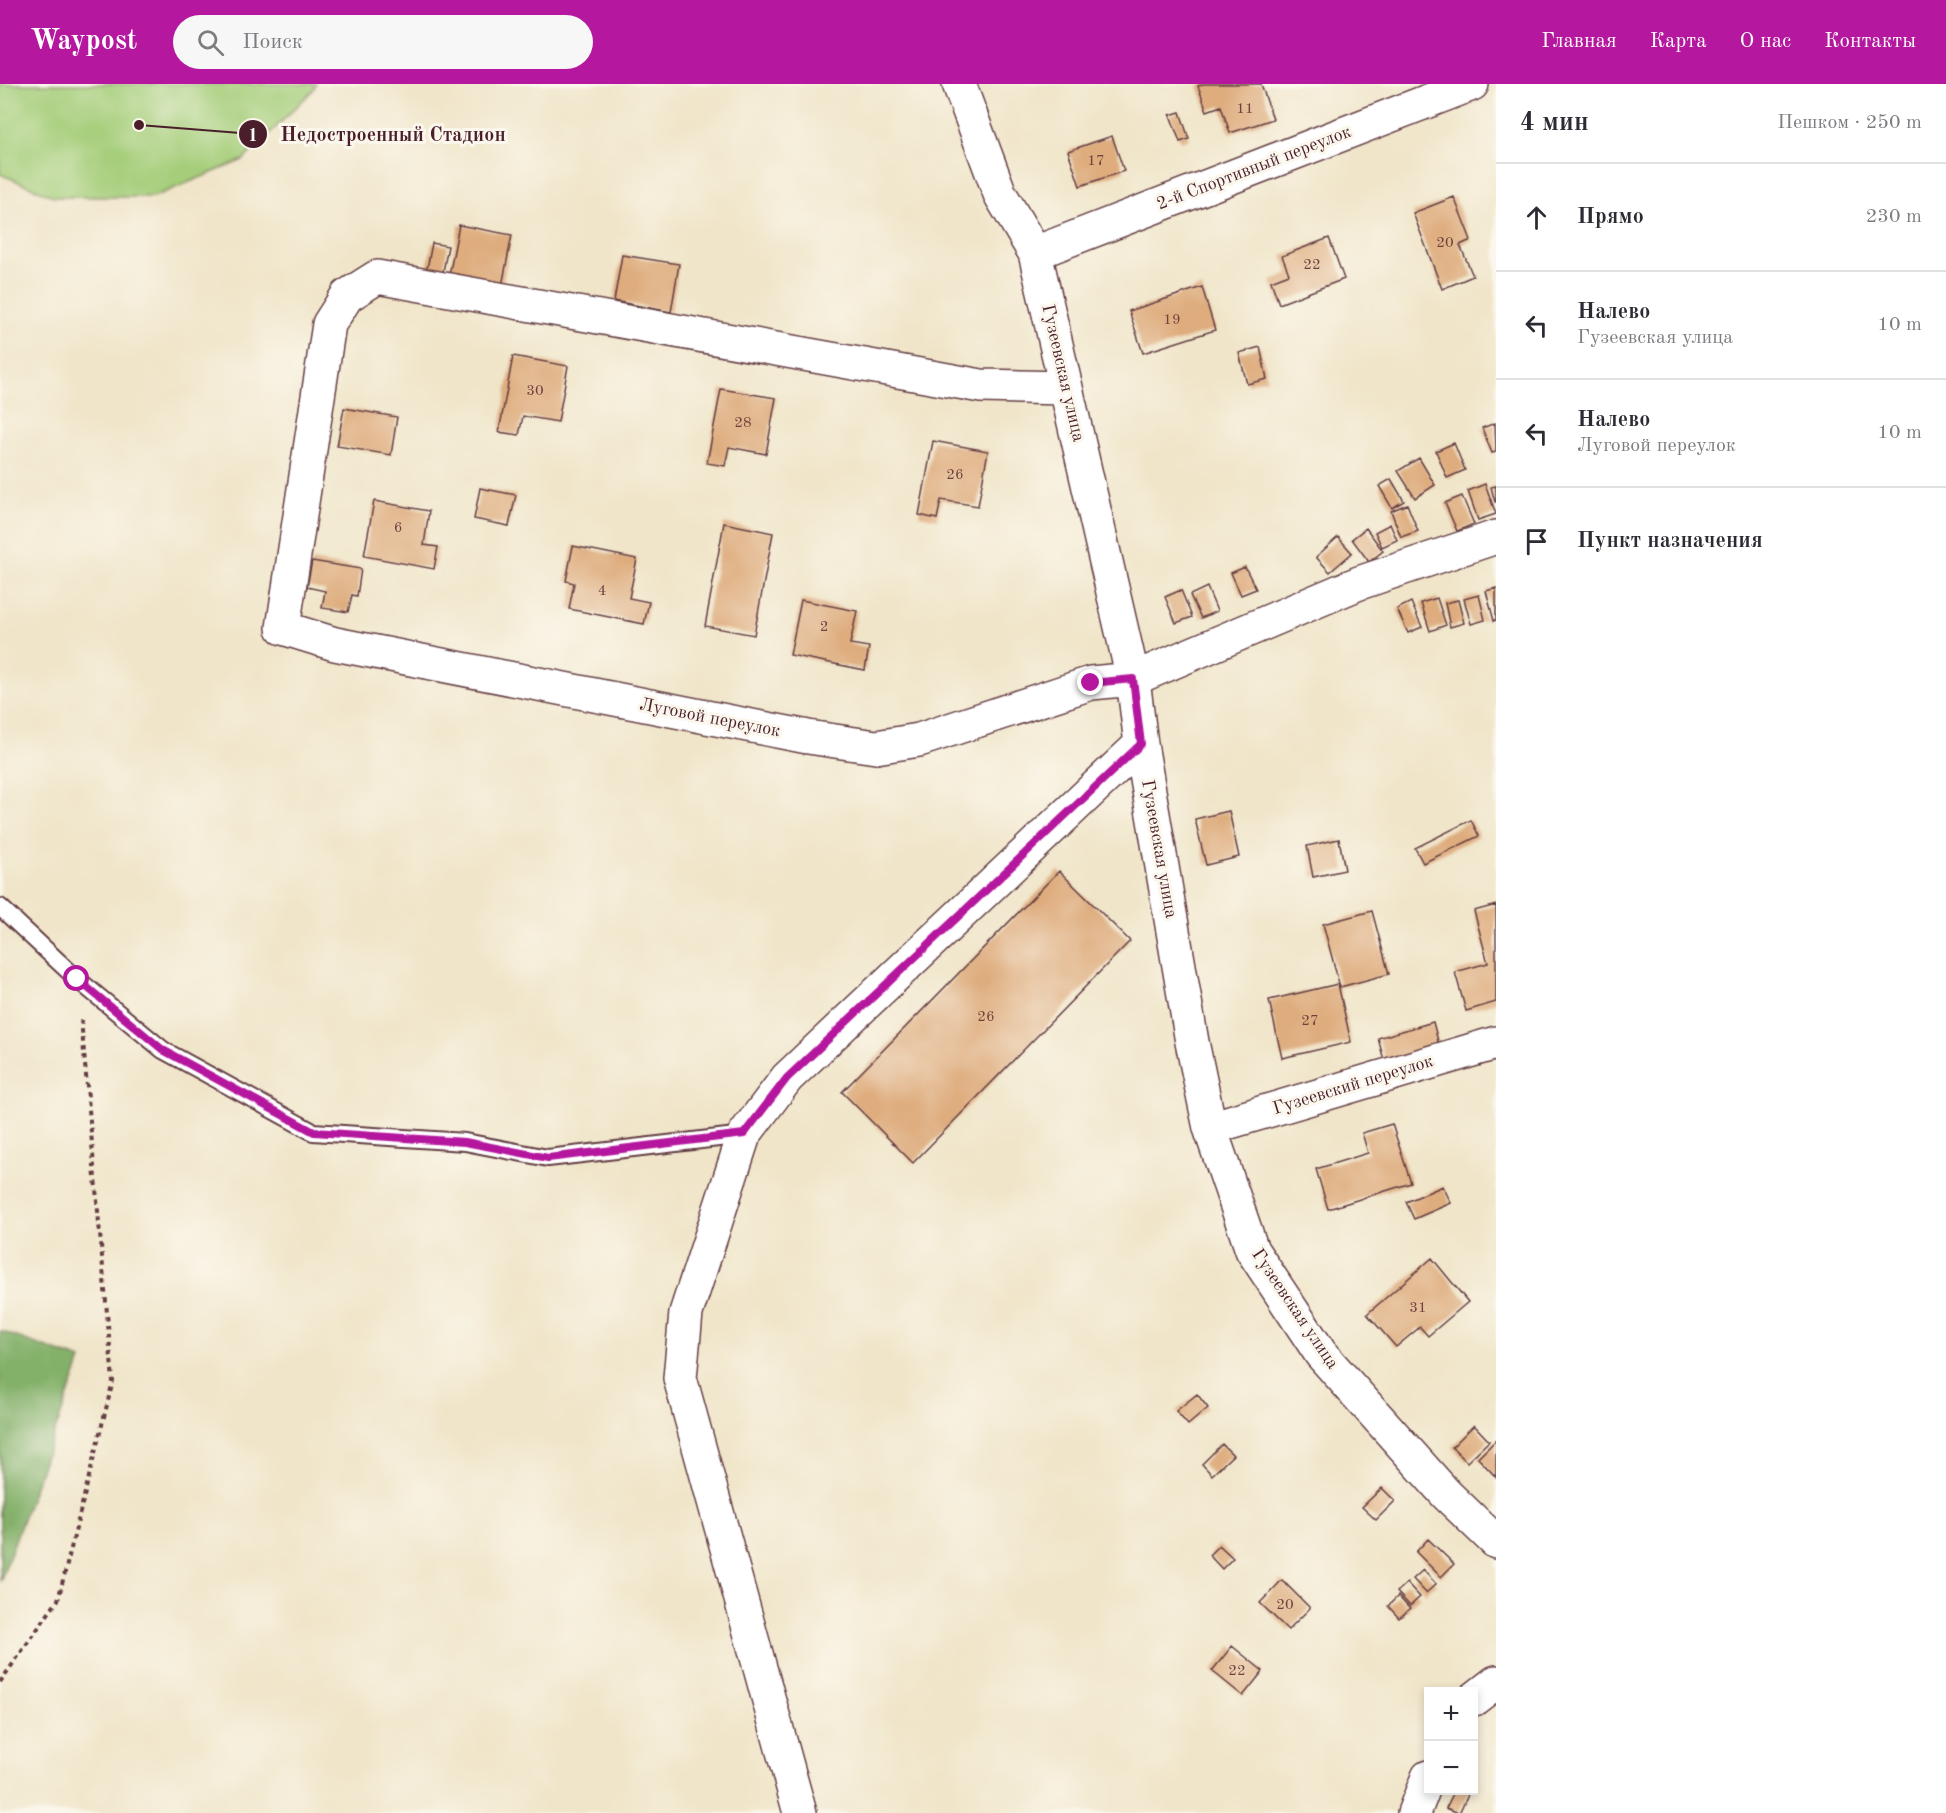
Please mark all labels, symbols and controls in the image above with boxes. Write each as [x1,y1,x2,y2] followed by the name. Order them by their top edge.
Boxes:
[173,15,593,69] search box
[194,26,227,59] icon: search
[30,28,137,56] text: Waypost
[242,31,303,53] text: Поиск
[1541,31,1617,52] text: Главная
[1650,31,1707,52] text: Карта
[1740,31,1791,52] text: О нас
[1824,31,1916,52] text: Контакты
[1236,102,1254,117] house number: 11
[1520,110,1589,136] text: 4 мин
[1777,113,1922,133] text: Пешком · 250 m
[238,115,518,153] callout: Недостроенный Стадион
[1154,123,1354,213] street label: 2-й Спортивный переулок
[280,126,506,146] text: Недостроенный Стадион
[248,127,258,145] text: 1
[1087,154,1105,169] house number: 17
[1520,201,1553,234] icon: ahead
[1577,206,1644,228] text: Прямо
[1866,207,1922,227] text: 230 m
[1436,236,1454,251] house number: 20
[1303,258,1321,273] house number: 22
[1577,301,1650,323] text: Налево
[1038,303,1088,444] street label: Гузеевская улица
[1520,309,1553,342] icon: left
[1163,313,1181,328] house number: 19
[1877,315,1922,335] text: 10 m
[1577,328,1733,348] text: Гузеевская улица
[526,384,544,399] house number: 30
[1577,409,1650,431] text: Налево
[734,416,752,431] house number: 28
[1520,417,1553,450] icon: left
[1877,423,1922,443] text: 10 m
[1577,436,1736,456] text: Луговой переулок
[946,468,964,483] house number: 26
[394,521,402,536] house number: 6
[1520,525,1553,558] icon: arrive
[1577,530,1763,552] text: Пункт назначения
[598,584,606,599] house number: 4
[820,620,828,635] house number: 2
[1077,669,1103,695] route end
[638,696,782,740] street label: Луговой переулок
[1138,778,1180,920] street label: Гузеевская улица
[63,965,89,991] route start
[977,1010,995,1025] house number: 26
[1301,1014,1319,1029] house number: 27
[1271,1052,1435,1118] street label: Гузеевский переулок
[1248,1246,1342,1372] street label: Гузеевская улица
[1409,1301,1427,1316] house number: 31
[1276,1598,1294,1613] house number: 20
[1228,1664,1246,1679] house number: 22
[1424,1687,1478,1795] map controls
[1424,1687,1478,1741] button: +
[1424,1741,1478,1795] button: −

